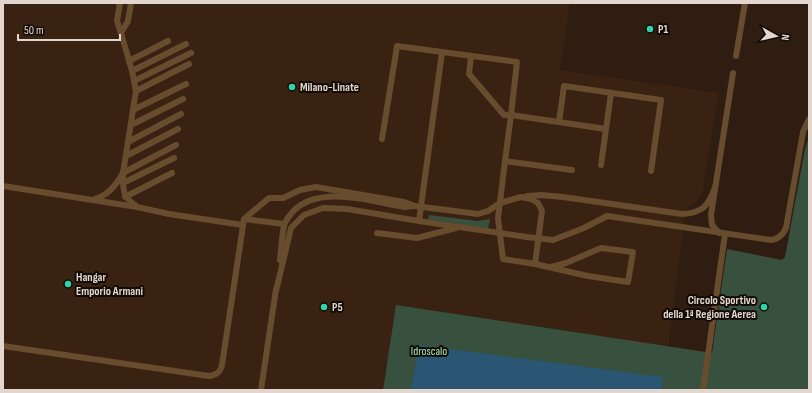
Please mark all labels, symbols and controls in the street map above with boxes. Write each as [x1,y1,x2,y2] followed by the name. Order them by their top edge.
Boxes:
[18,16,120,42] scale bar
[756,16,796,56] north arrow
[658,22,669,37] place label: P1
[24,23,44,38] text: 50 m
[645,24,655,34] marker: P1
[779,34,792,41] text: N
[300,80,359,95] place label: Milano-Linate
[287,82,297,92] marker: Milano-Linate
[76,270,143,299] place label: Hangar Emporio Armani
[63,279,73,289] marker: Hangar Emporio Armani
[663,293,756,322] place label: Circolo Sportivo della 1ª Regione Aerea
[332,300,343,315] place label: P5
[319,302,329,312] marker: P5
[759,302,769,312] marker: Circolo Sportivo della 1ª Regione Aerea
[411,344,447,359] park label: Idroscalo

